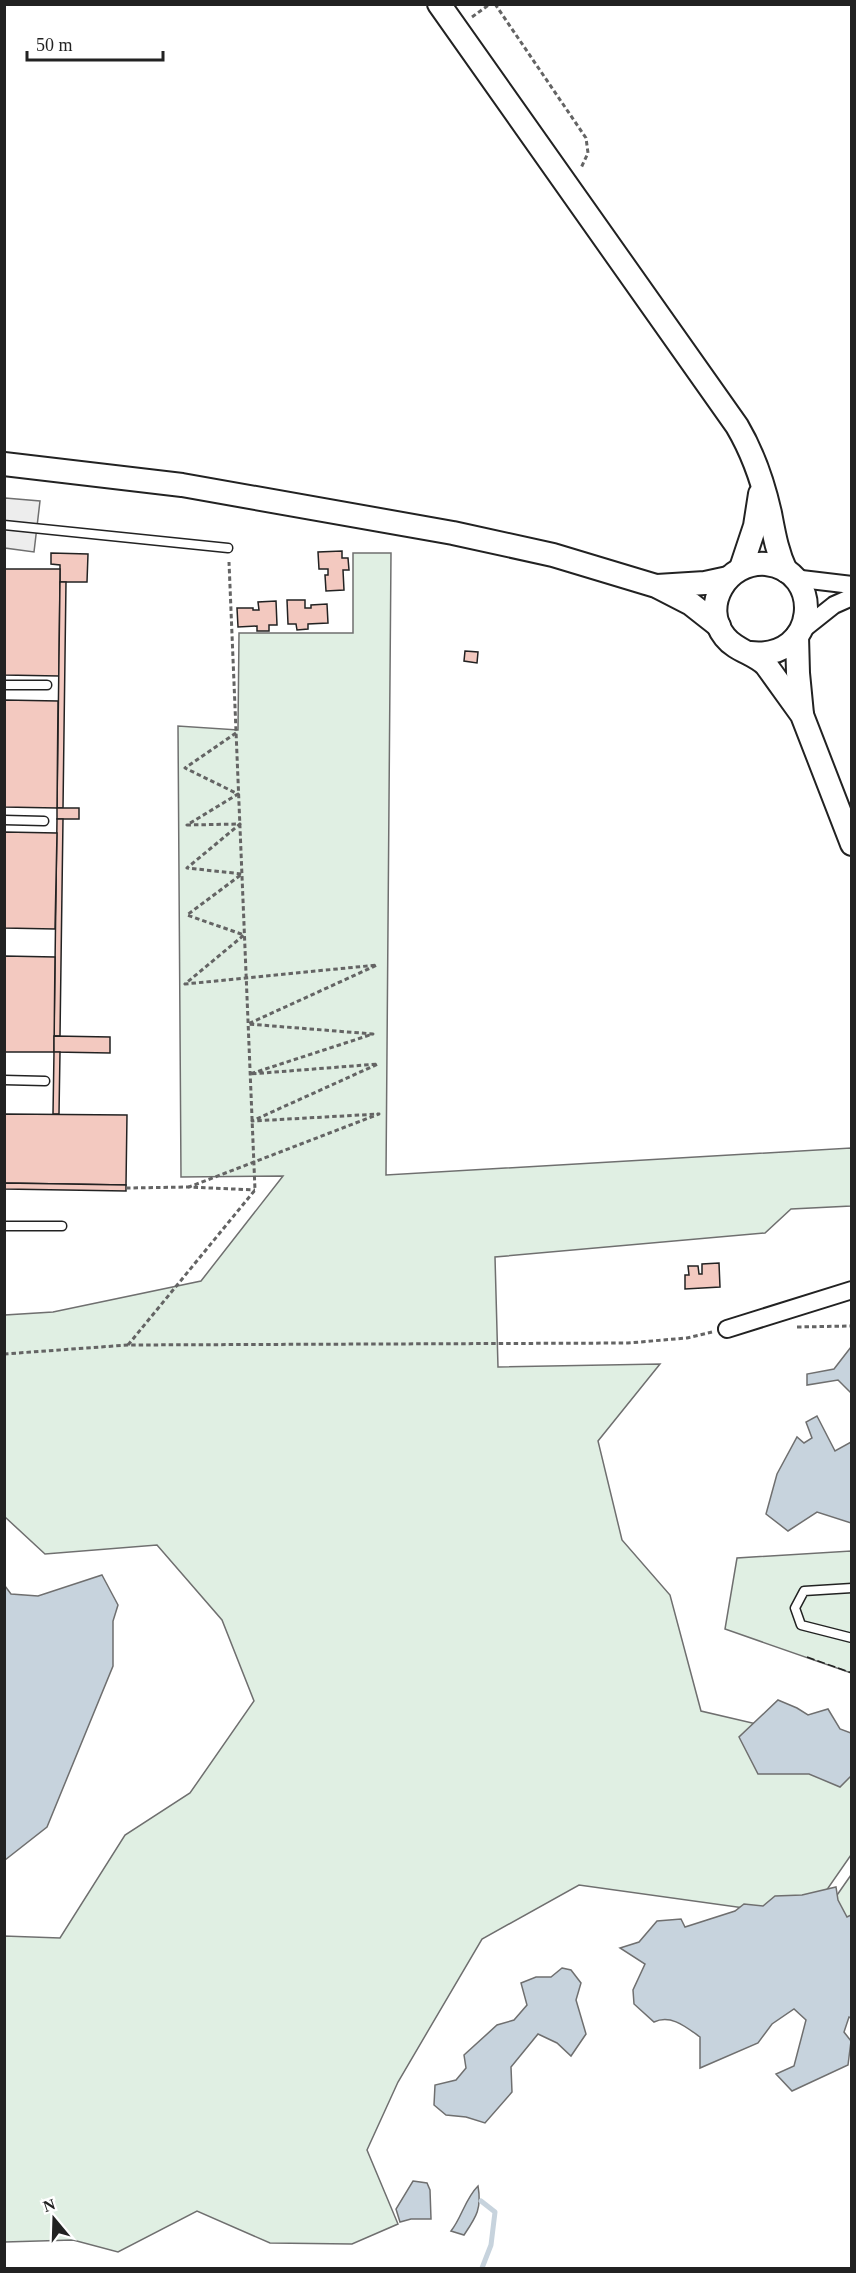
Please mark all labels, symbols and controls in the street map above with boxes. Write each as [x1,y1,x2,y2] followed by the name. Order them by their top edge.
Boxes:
[27,24,164,62] scale bar
[36,35,73,55] text: 50 m
[24,2189,84,2249] north arrow
[41,2195,58,2215] text: N

